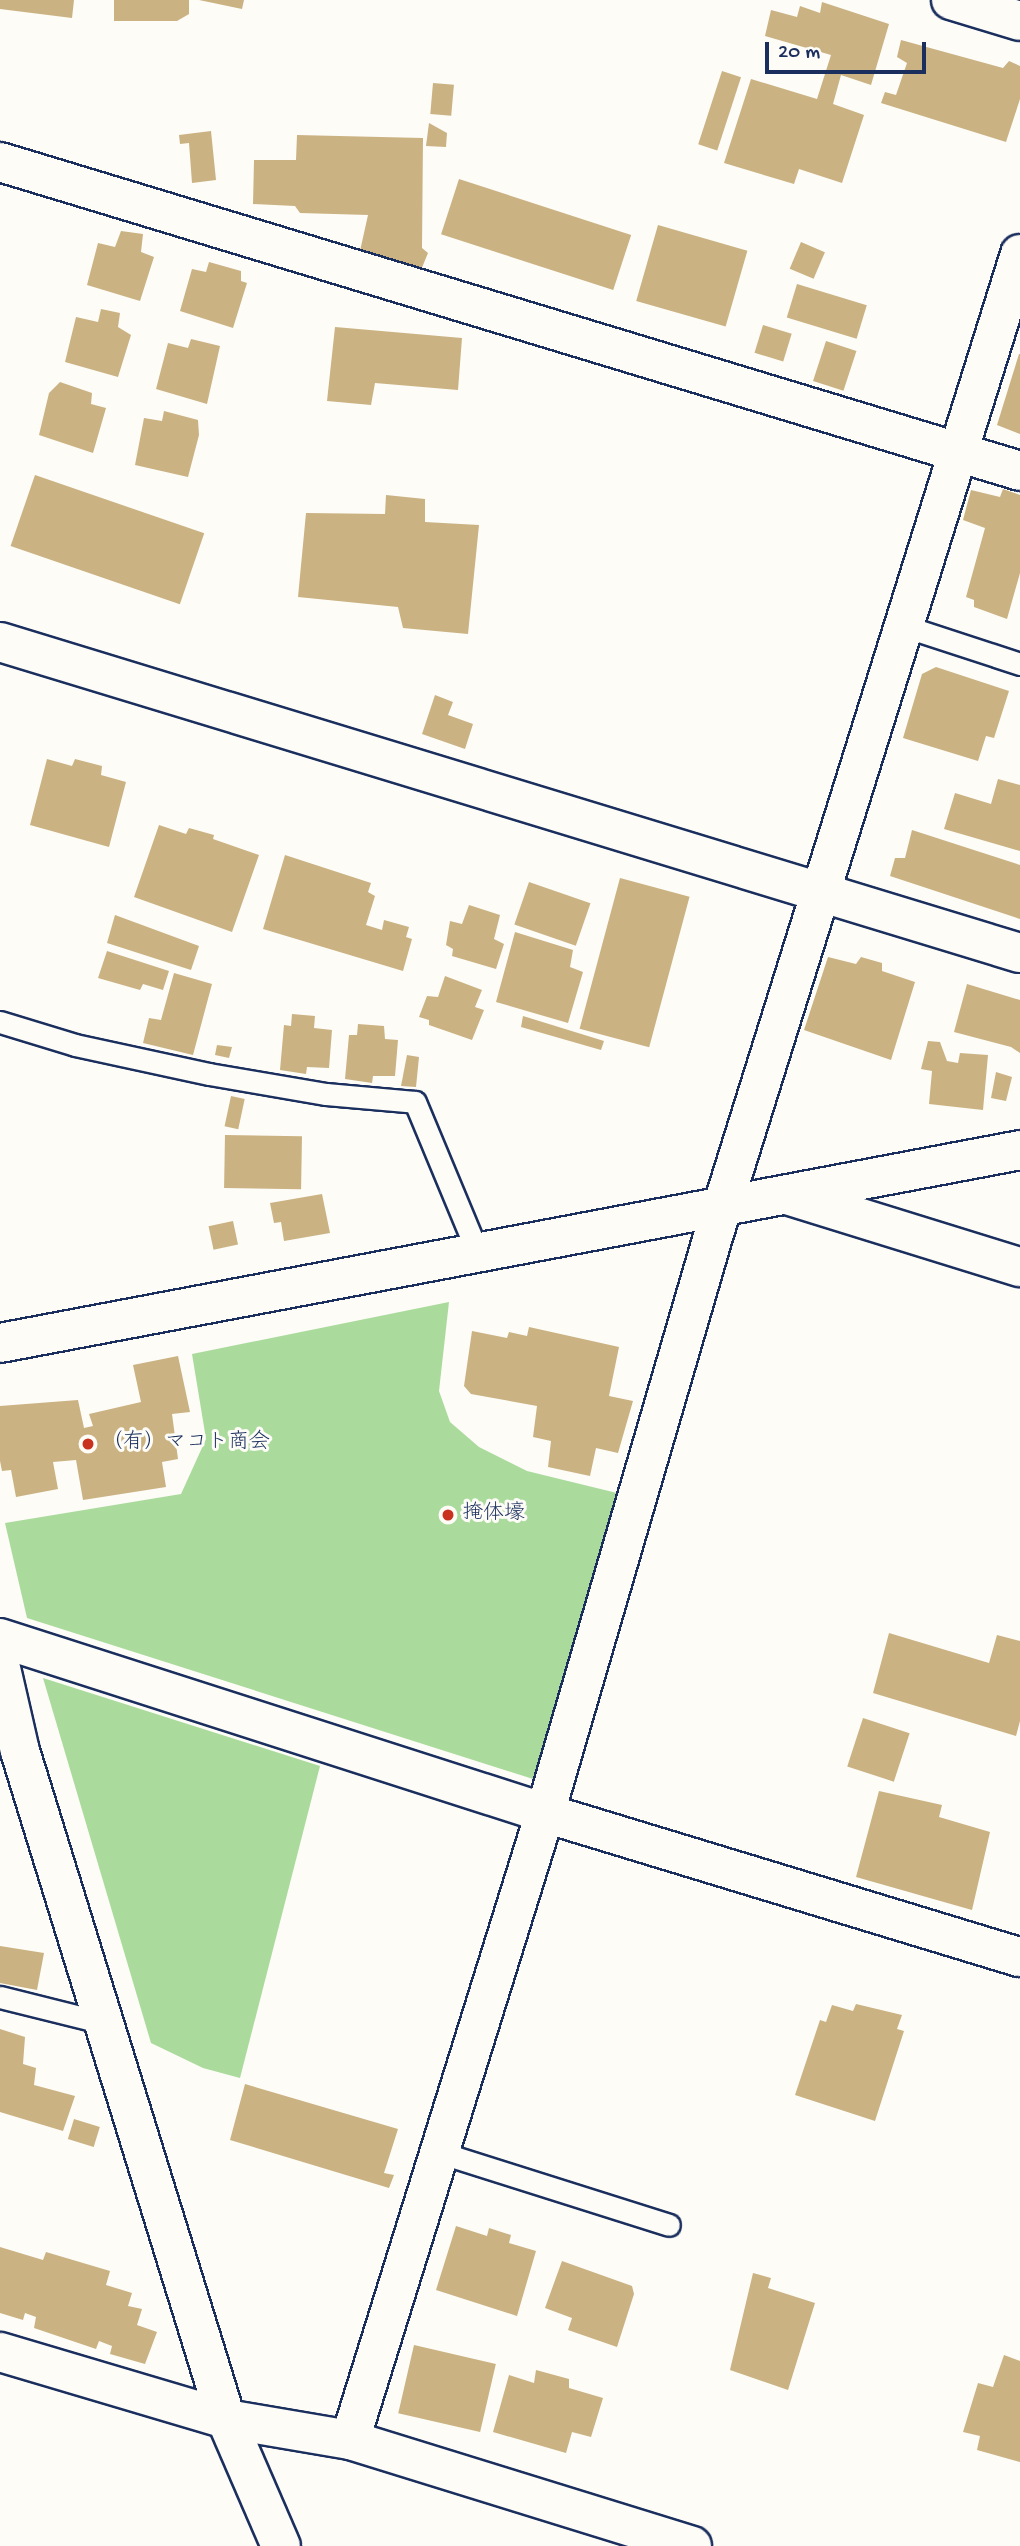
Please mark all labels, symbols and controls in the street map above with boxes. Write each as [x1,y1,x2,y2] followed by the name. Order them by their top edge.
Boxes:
[768,28,929,72] scale bar
[778,41,820,66] text: 20 m
[102,1431,270,1457] place label: （有）マコト商会
[80,1436,96,1452] marker: （有）マコト商会
[462,1502,525,1528] place label: 掩体壕
[440,1507,456,1523] marker: 掩体壕

